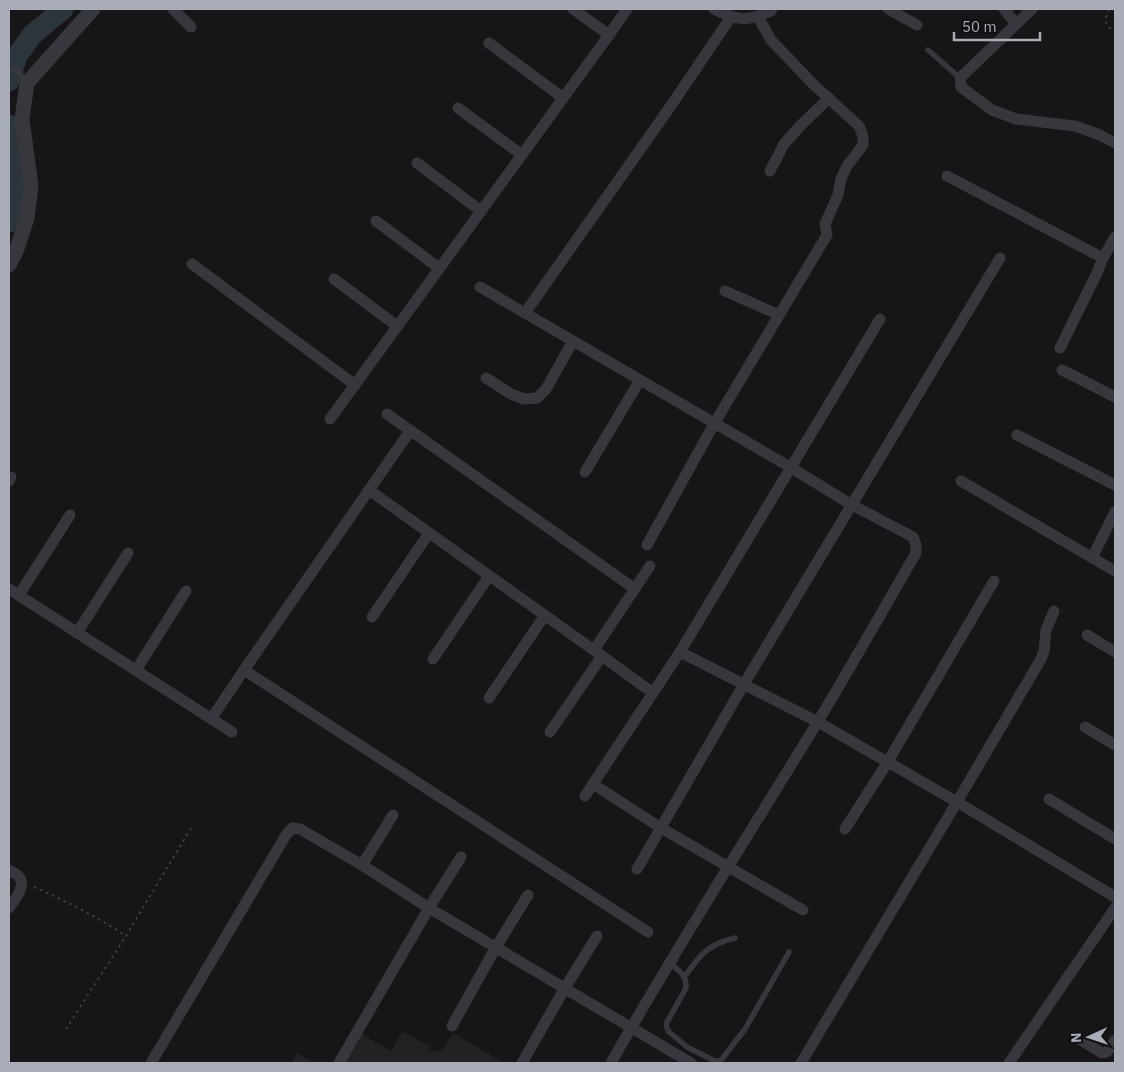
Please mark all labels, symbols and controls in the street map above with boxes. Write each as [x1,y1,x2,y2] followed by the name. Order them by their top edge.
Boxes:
[954,10,1040,42] scale bar
[962,17,997,36] text: 50 m
[1064,1012,1114,1062] north arrow
[1067,1032,1085,1043] text: N

